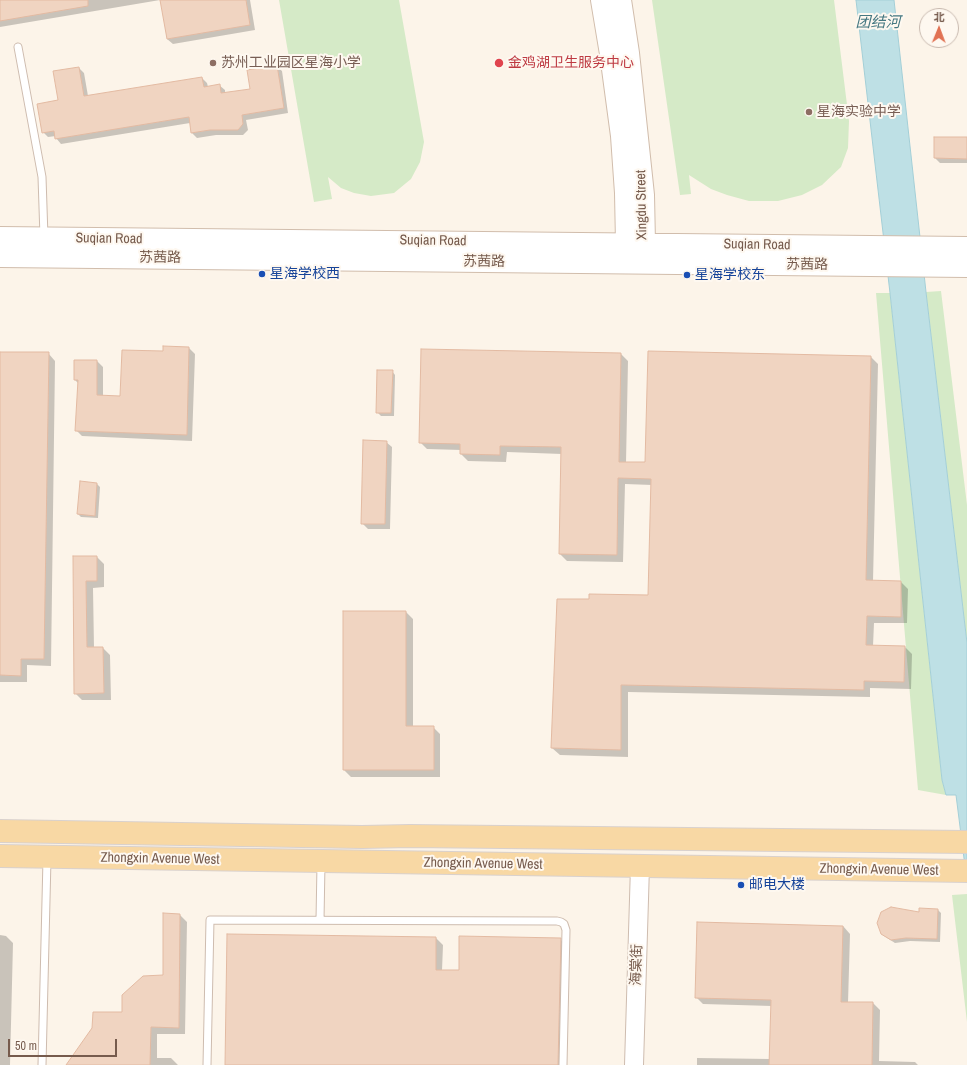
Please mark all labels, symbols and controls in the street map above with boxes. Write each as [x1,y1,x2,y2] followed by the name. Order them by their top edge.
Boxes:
[919,8,959,48] north arrow
[934,10,945,24] text: 北
[856,14,900,32] water label: 团结河
[221,55,361,71] place label: 苏州工业园区星海小学
[508,55,634,71] place label: 金鸡湖卫生服务中心
[493,57,505,69] marker: 金鸡湖卫生服务中心
[208,58,218,68] marker: 苏州工业园区星海小学
[817,104,901,120] place label: 星海实验中学
[804,107,814,117] marker: 星海实验中学
[633,170,651,240] street label: Xingdu Street
[75,230,143,248] street label: Suqian Road
[399,232,467,250] street label: Suqian Road
[723,236,791,254] street label: Suqian Road
[139,249,181,267] street label: 苏茜路
[463,253,505,271] street label: 苏茜路
[786,256,828,274] street label: 苏茜路
[270,266,340,282] place label: 星海学校西
[695,267,765,283] place label: 星海学校东
[257,269,267,279] marker: 星海学校西
[682,270,692,280] marker: 星海学校东
[100,850,220,868] street label: Zhongxin Avenue West
[423,855,543,873] street label: Zhongxin Avenue West
[819,861,939,879] street label: Zhongxin Avenue West
[749,877,805,893] place label: 邮电大楼
[736,880,746,890] marker: 邮电大楼
[628,944,646,986] street label: 海棠街
[10,1031,119,1057] scale bar
[15,1038,37,1054] text: 50 m

